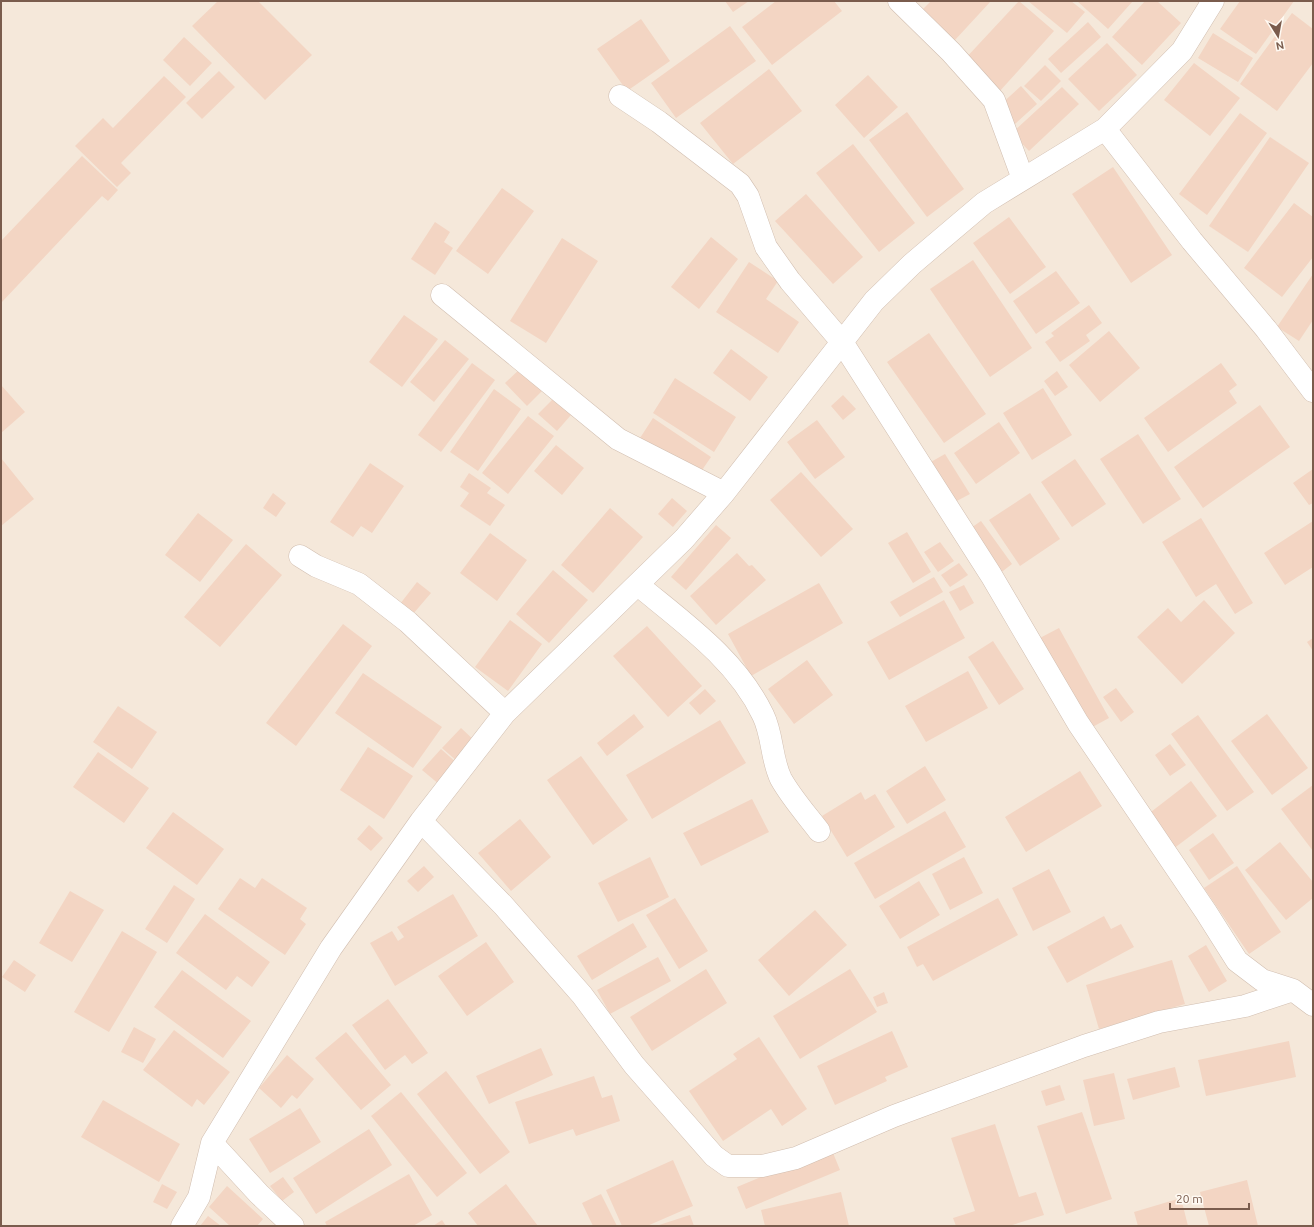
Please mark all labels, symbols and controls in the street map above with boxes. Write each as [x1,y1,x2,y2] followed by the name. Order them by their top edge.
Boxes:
[1258,16,1298,56] north arrow
[1275,39,1285,52] text: N
[1170,1185,1249,1211] scale bar
[1176,1192,1203,1205] text: 20 m

